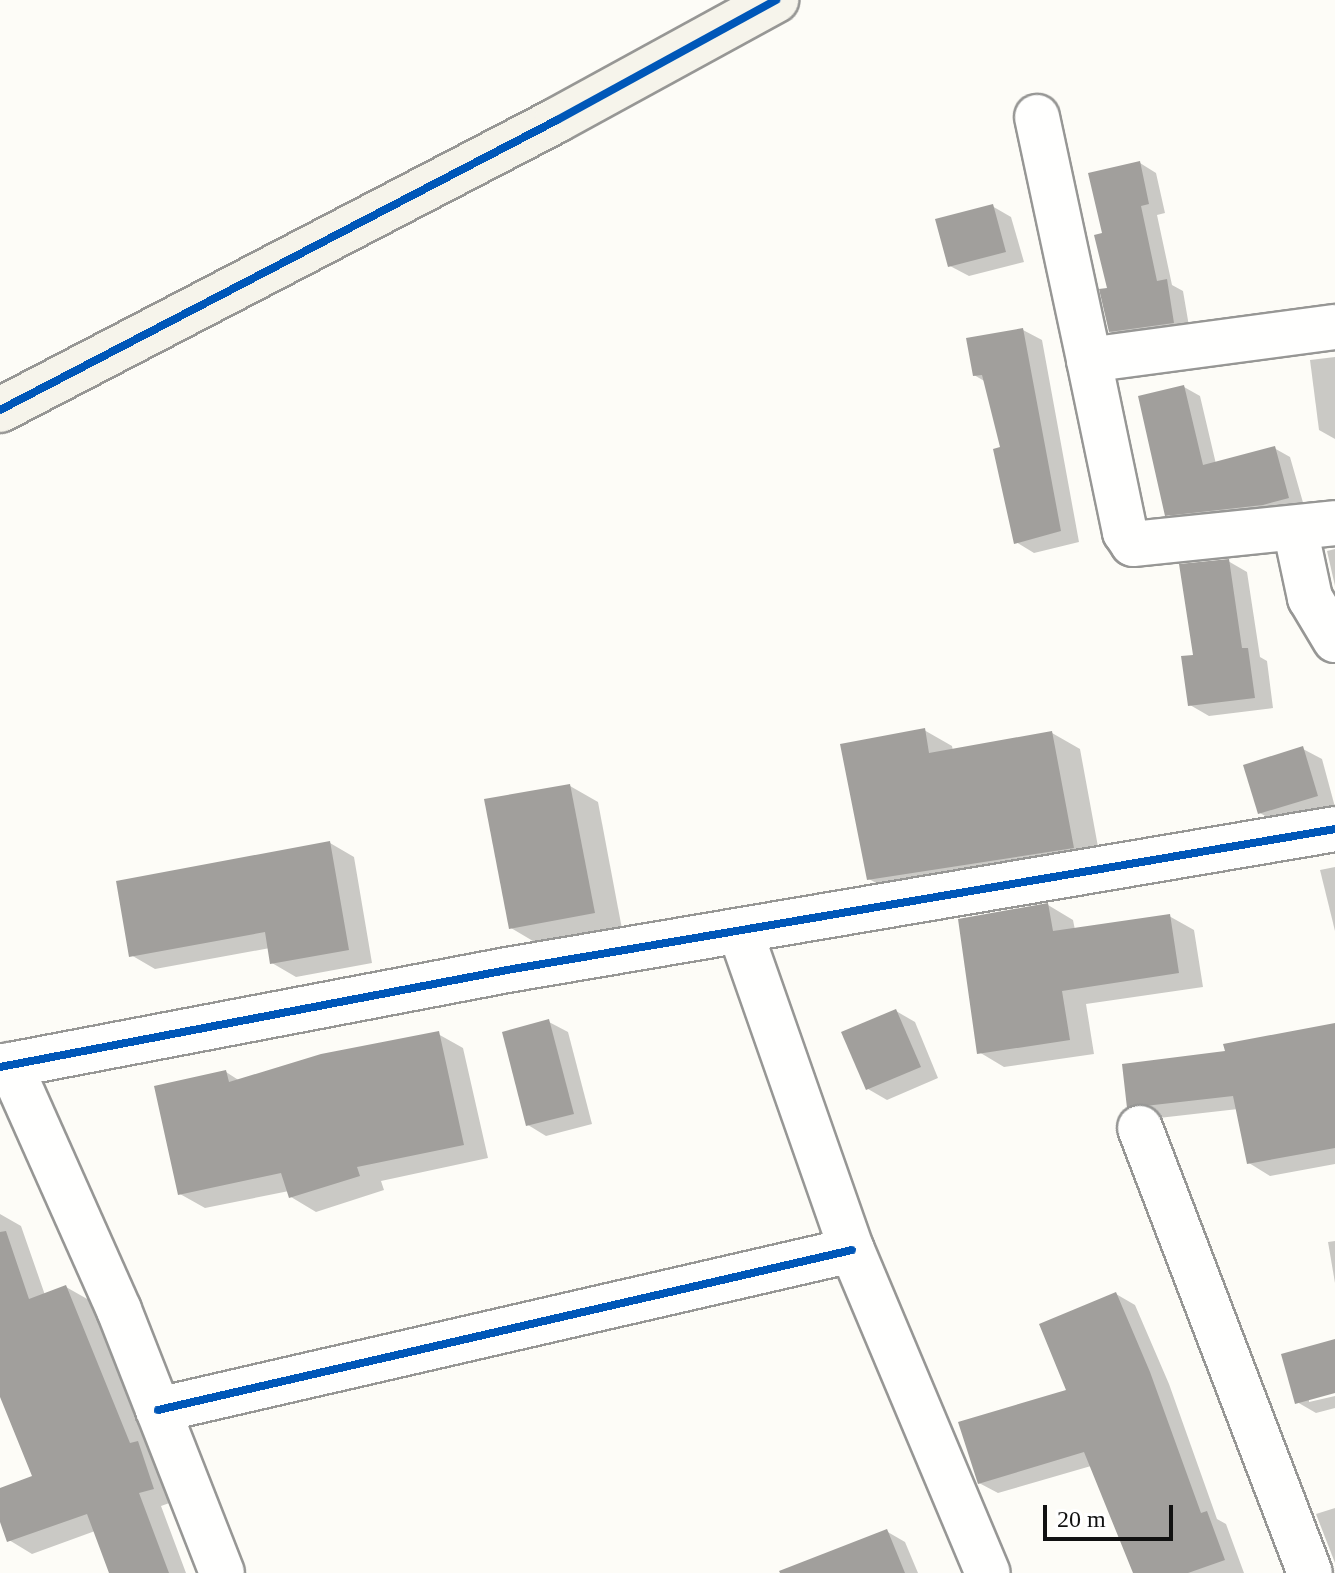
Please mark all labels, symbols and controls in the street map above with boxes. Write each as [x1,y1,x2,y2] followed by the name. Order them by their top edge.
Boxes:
[1047,1489,1177,1539] scale bar
[1057,1506,1106,1532] text: 20 m

